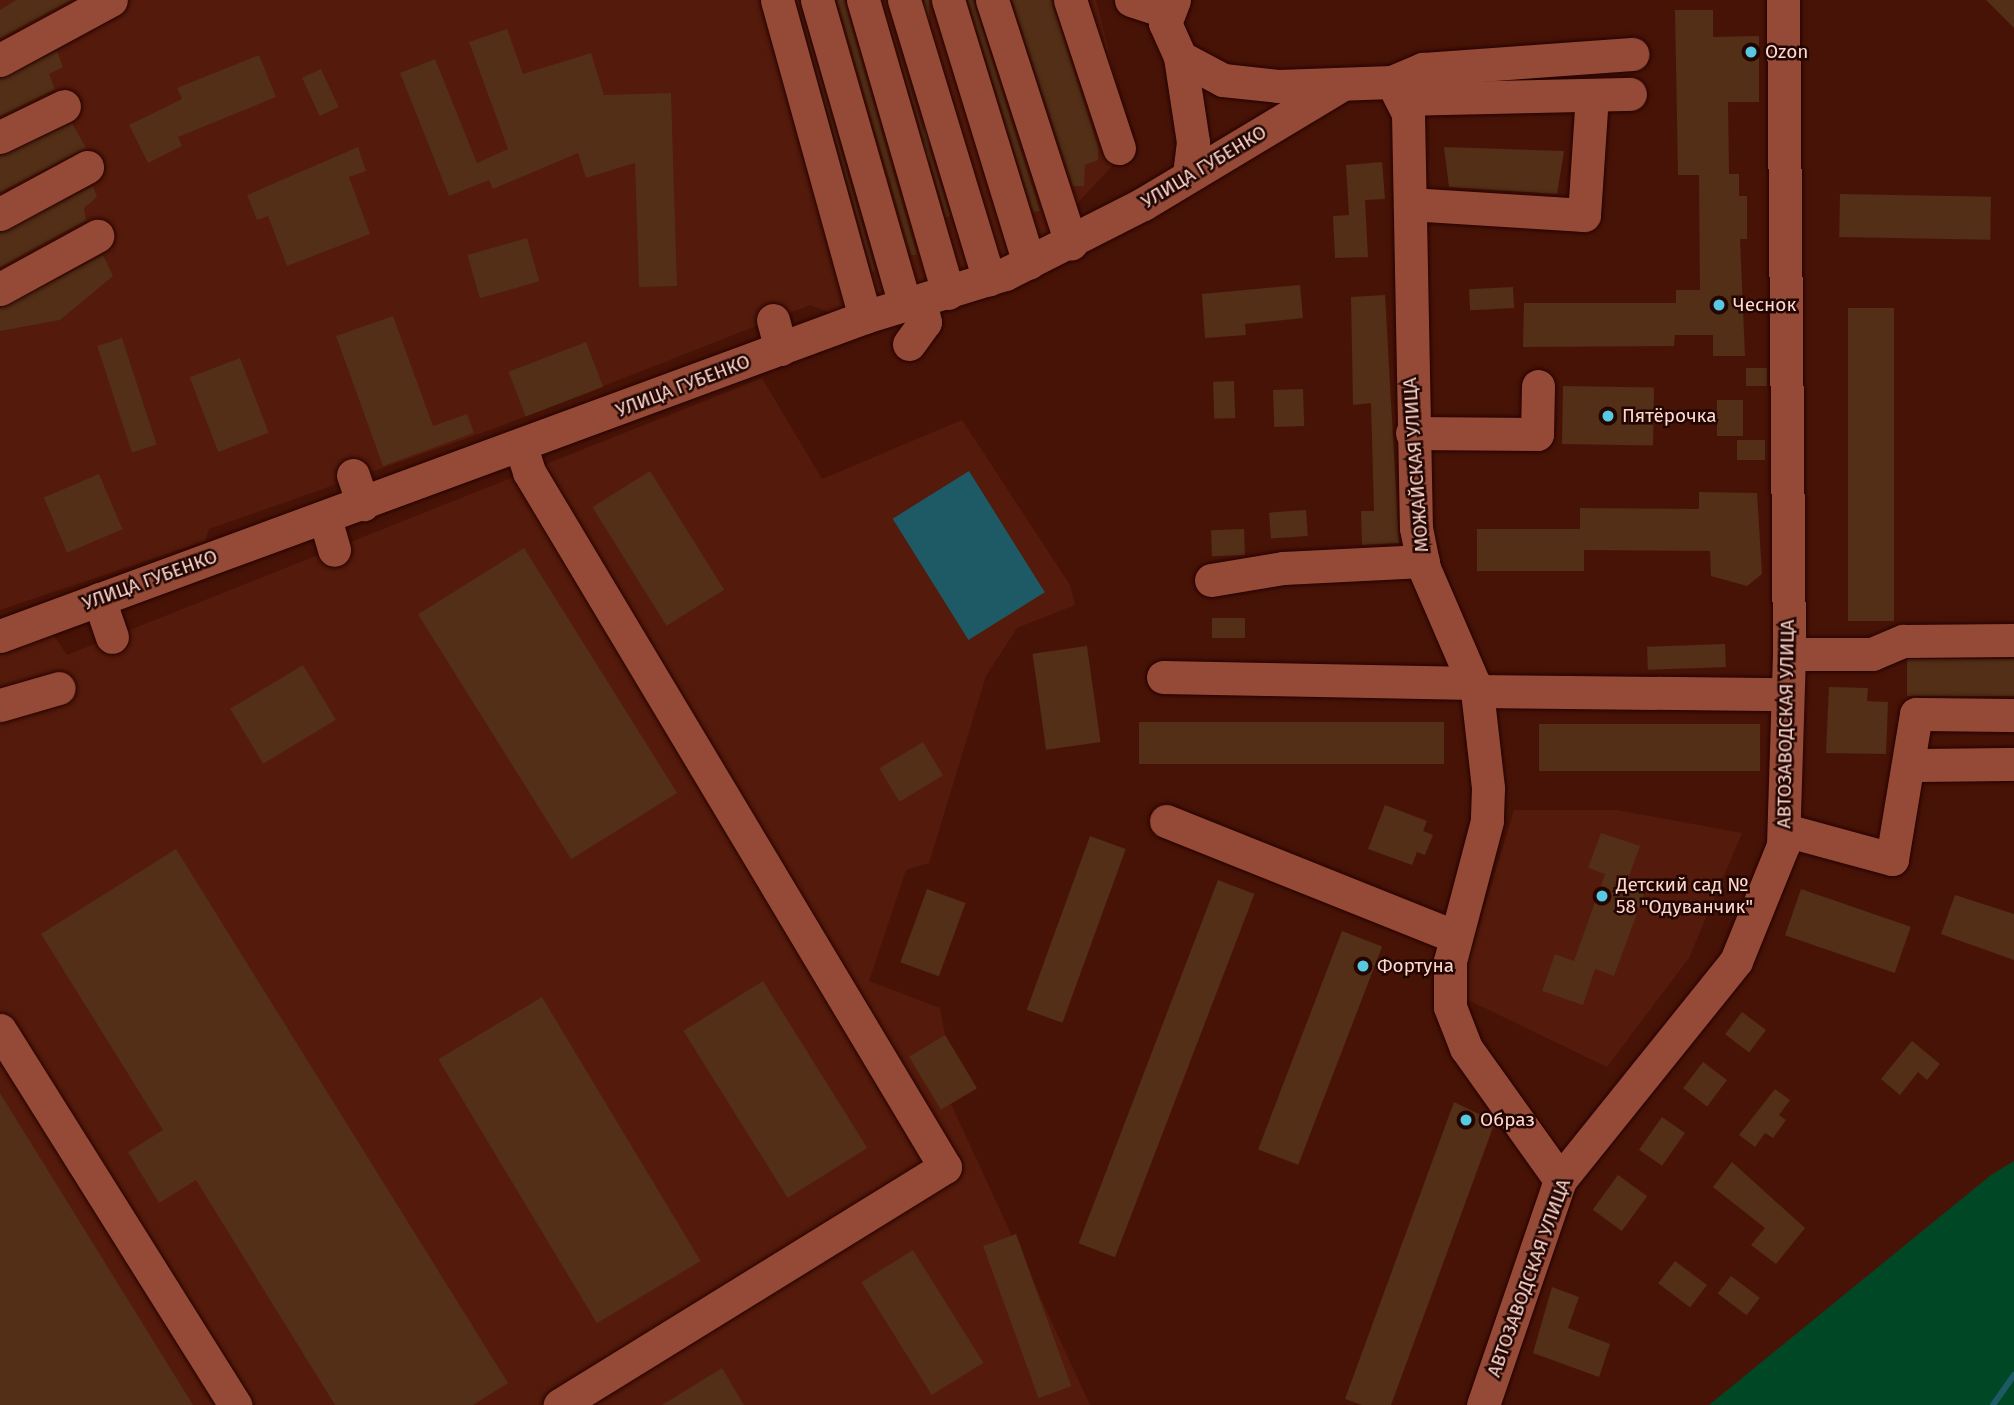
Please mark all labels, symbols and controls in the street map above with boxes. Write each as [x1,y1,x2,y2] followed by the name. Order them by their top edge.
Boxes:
[1765,41,1808,63] place label: Ozon
[1743,44,1759,60] marker: Ozon
[1137,121,1271,213] street label: УЛИЦА ГУБЕНКО
[1733,294,1796,316] place label: Чеснок
[1711,297,1727,313] marker: Чеснок
[613,350,753,422] street label: УЛИЦА ГУБЕНКО
[1399,377,1433,553] street label: МОЖАЙСКАЯ УЛИЦА
[1622,405,1717,427] place label: Пятёрочка
[1600,408,1616,424] marker: Пятёрочка
[79,545,221,615] street label: УЛИЦА ГУБЕНКО
[1773,619,1799,829] street label: АВТОЗАВОДСКАЯ УЛИЦА
[1616,874,1753,918] place label: Детский сад № 58 "Одуванчик"
[1594,888,1610,904] marker: Детский сад № 58 "Одуванчик"
[1377,955,1454,977] place label: Фортуна
[1355,958,1371,974] marker: Фортуна
[1480,1109,1535,1131] place label: Образ
[1458,1112,1474,1128] marker: Образ
[1483,1176,1575,1380] street label: АВТОЗАВОДСКАЯ УЛИЦА

